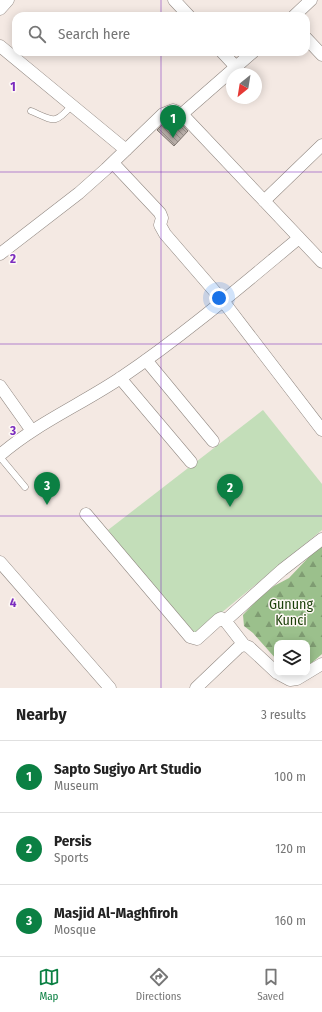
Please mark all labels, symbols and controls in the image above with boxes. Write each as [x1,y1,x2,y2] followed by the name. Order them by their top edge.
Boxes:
[12,12,310,56] search box
[26,23,48,45] icon: search
[58,25,130,43] text: Search here
[226,68,262,104] north arrow
[10,79,16,94] text: 1
[160,105,186,138] pin: 1
[9,251,16,266] text: 2
[209,288,229,308] your location
[9,423,16,438] text: 3
[34,472,60,505] pin: 3
[217,474,243,507] pin: 2
[10,595,17,610] text: 4
[269,596,313,629] park label: Gunung Kunci
[274,640,310,676] map controls
[274,640,310,676] button: layers
[16,704,67,725] text: Nearby
[261,707,306,722] text: 3 results
[54,760,202,778] text: Sapto Sugiyo Art Studio
[26,769,32,784] text: 1
[274,769,306,784] text: 100 m
[54,778,99,793] text: Museum
[54,832,92,850] text: Persis
[26,841,32,856] text: 2
[275,841,306,856] text: 120 m
[54,850,89,865] text: Sports
[54,904,178,922] text: Masjid Al-Maghfiroh
[26,913,32,928] text: 3
[275,913,306,928] text: 160 m
[54,922,96,937] text: Mosque
[38,966,60,1003] tab: Map
[136,966,181,1003] tab: Directions
[257,966,284,1003] tab: Saved

